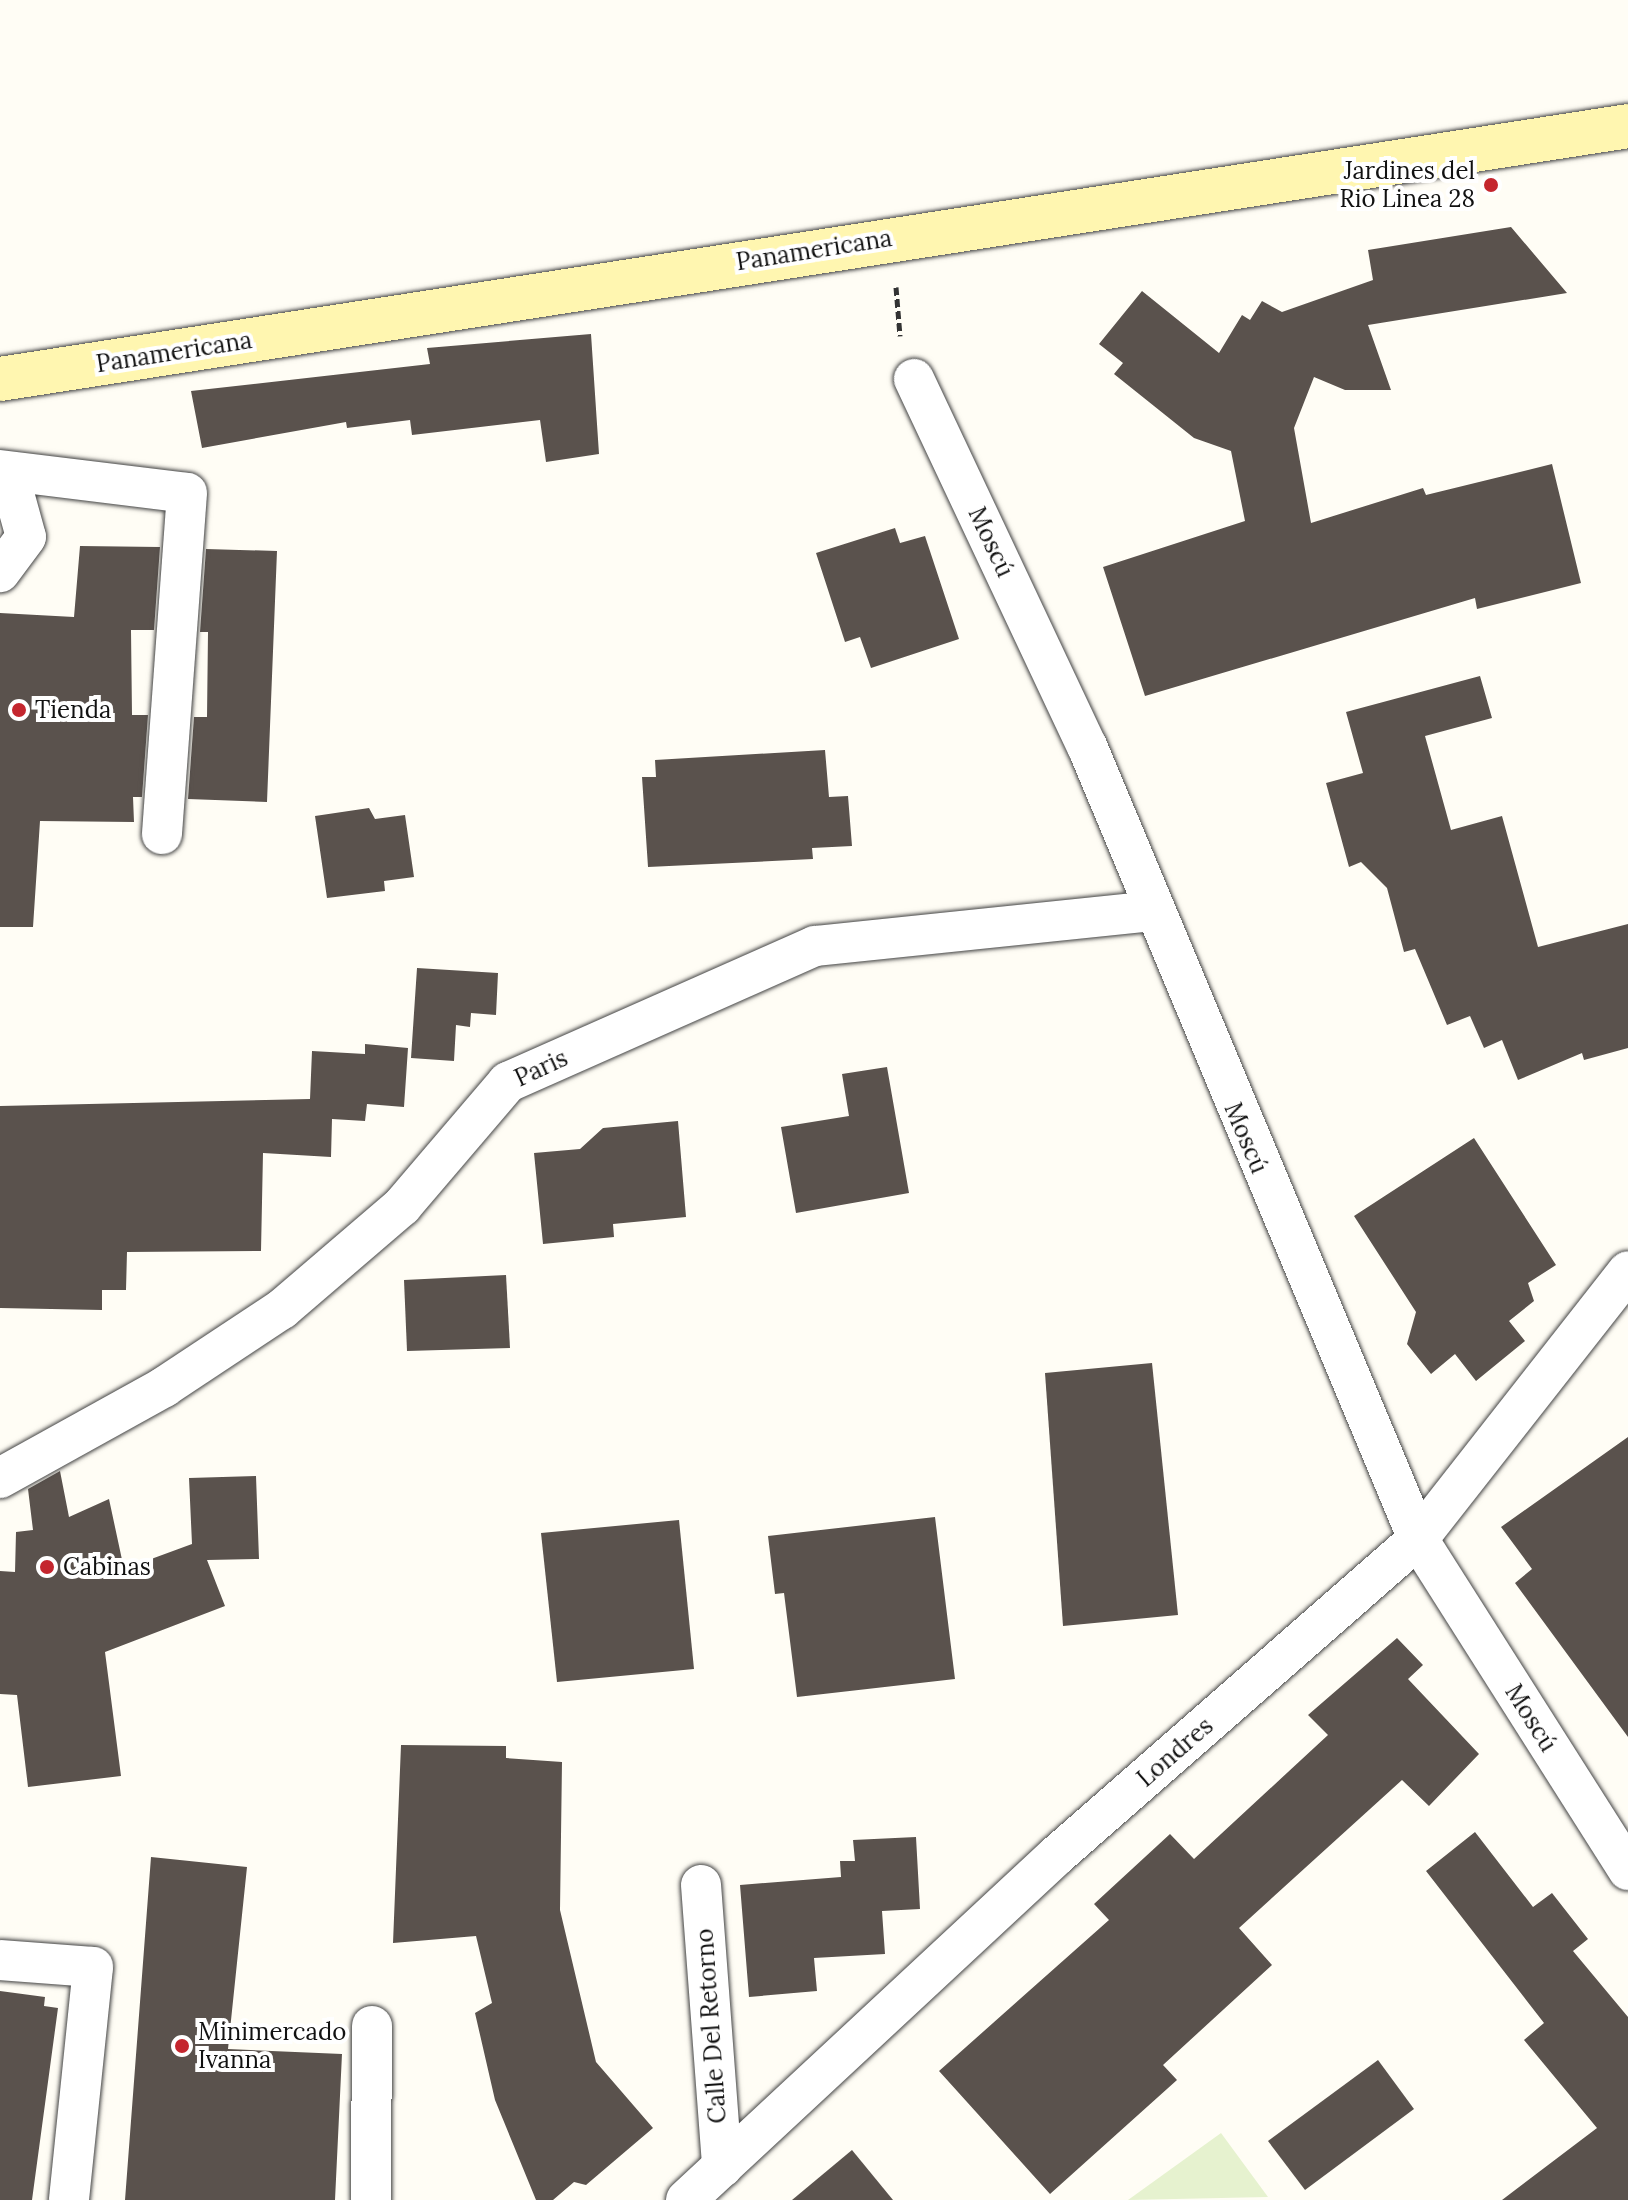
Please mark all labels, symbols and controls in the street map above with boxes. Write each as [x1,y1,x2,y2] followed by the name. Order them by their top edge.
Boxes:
[1340,157,1475,213] place label: Jardines del Rio Linea 28
[1482,176,1500,194] marker: Jardines del Rio Linea 28
[734,223,894,277] street label: Panamericana
[94,325,254,379] street label: Panamericana
[962,502,1020,582] street label: Moscú
[35,696,111,724] place label: Tienda
[10,701,28,719] marker: Tienda
[510,1043,572,1093] street label: Paris
[1218,1098,1274,1178] street label: Moscú
[63,1553,151,1581] place label: Cabinas
[38,1558,56,1576] marker: Cabinas
[1499,1679,1563,1757] street label: Moscú
[1131,1711,1219,1793] street label: Londres
[690,1928,732,2124] street label: Calle Del Retorno
[198,2018,346,2074] place label: Minimercado Ivanna
[173,2037,191,2055] marker: Minimercado Ivanna

